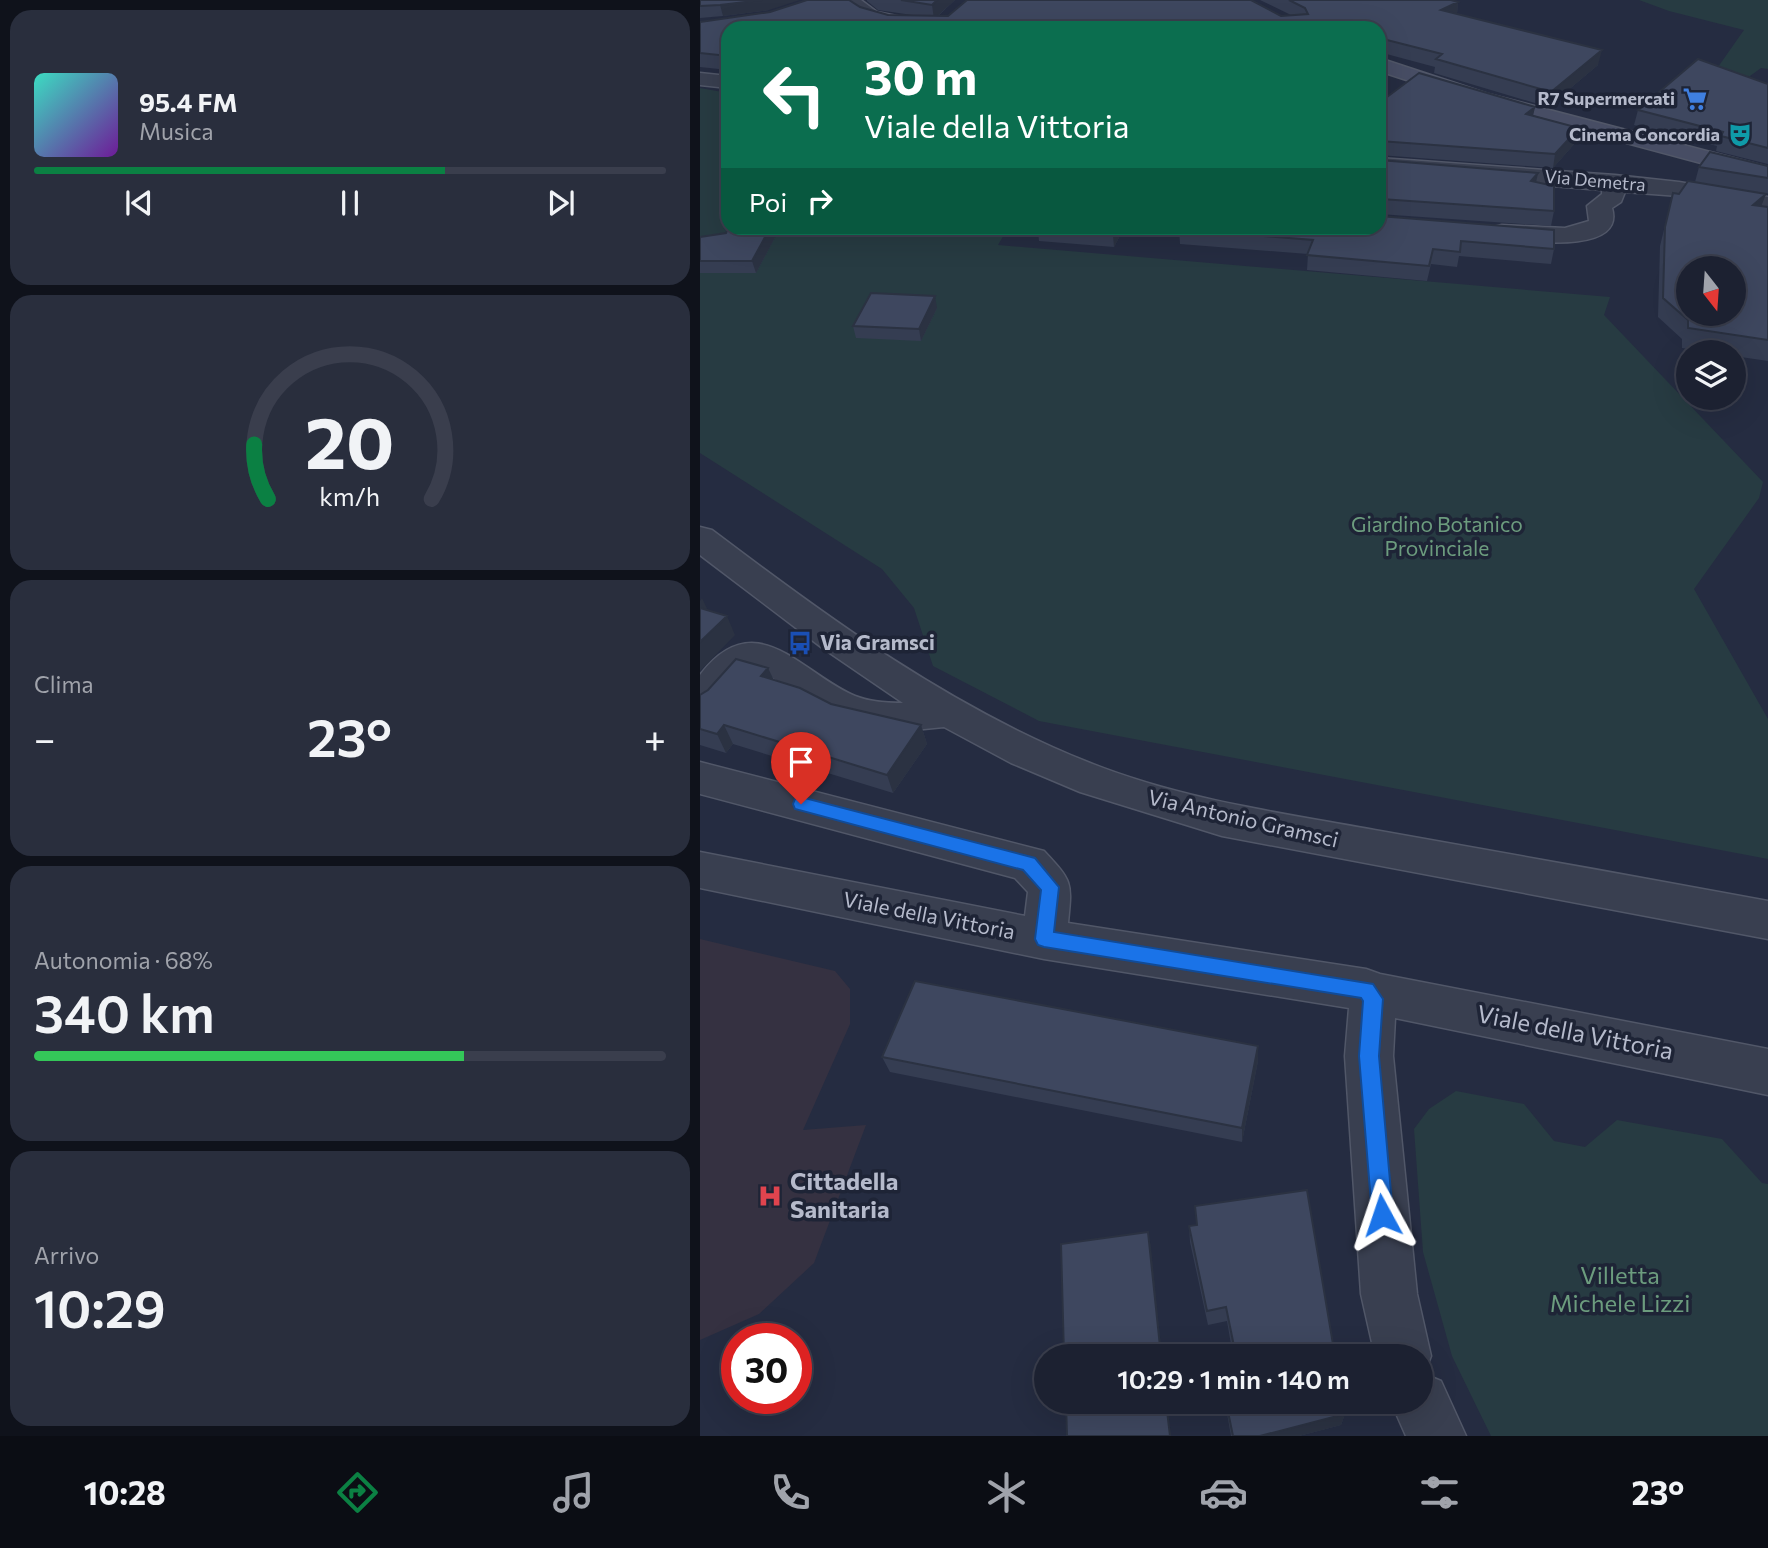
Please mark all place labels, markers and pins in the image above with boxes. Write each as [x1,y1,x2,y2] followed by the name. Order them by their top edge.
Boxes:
[1681,85,1709,113] supermarket icon: R7 Supermercati
[1537,87,1675,109] place label: R7 Supermercati
[1726,121,1754,149] theatre icon: Cinema Concordia
[1569,123,1720,145] place label: Cinema Concordia
[786,629,814,657] bus stop icon: Via Gramsci
[820,629,935,654] place label: Via Gramsci
[771,732,831,804] pin
[790,1166,898,1223] place label: Cittadella Sanitaria
[756,1182,784,1210] hospital icon: Cittadella Sanitaria

